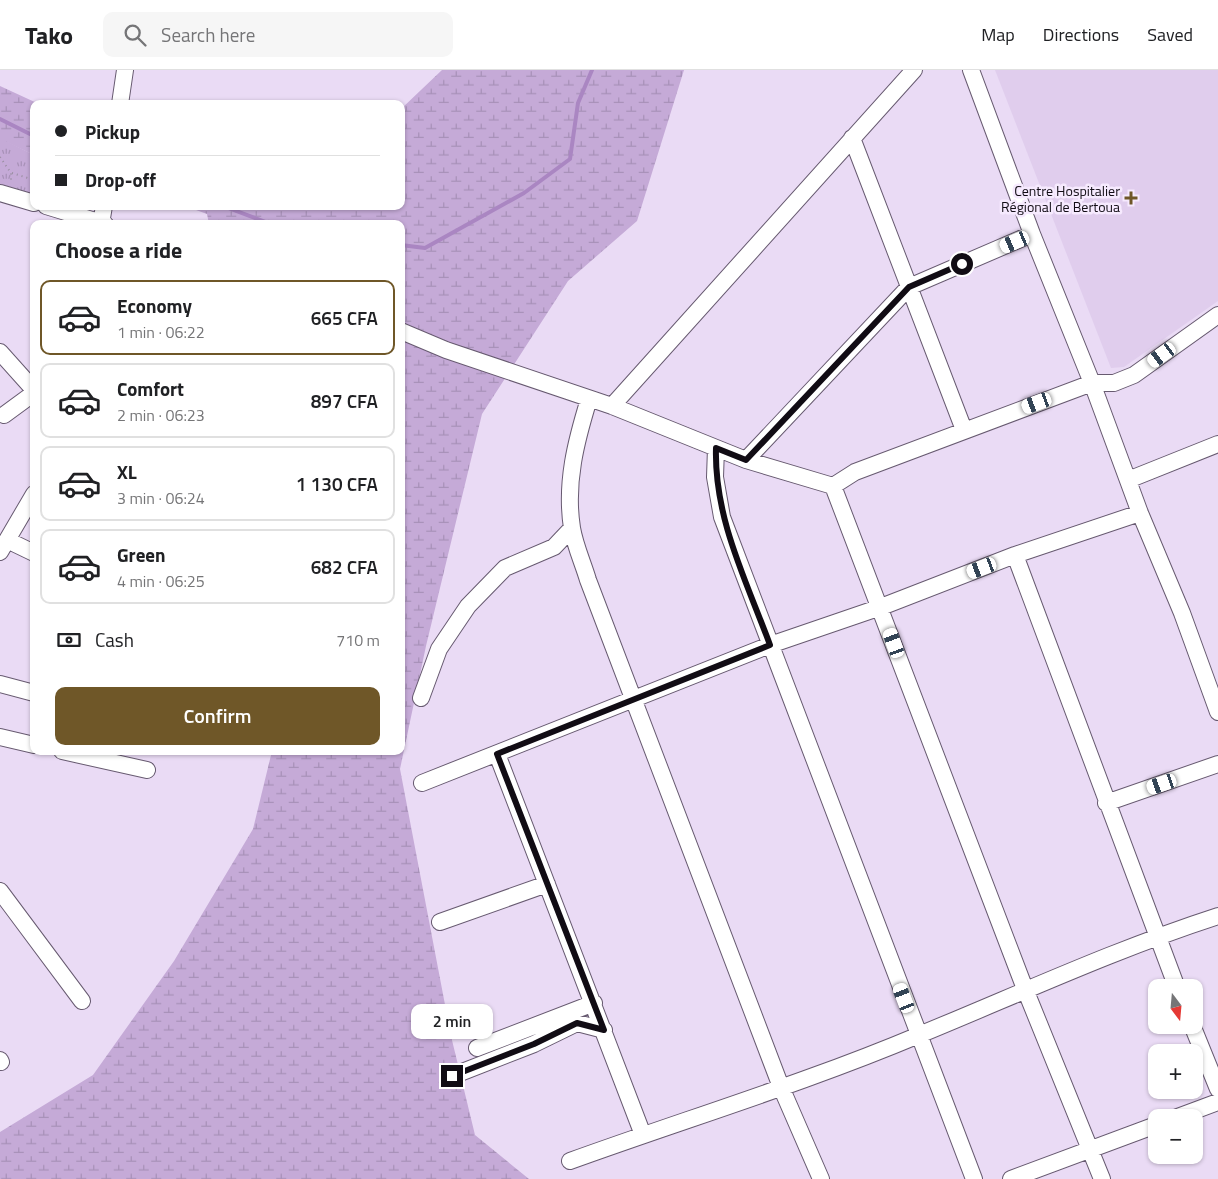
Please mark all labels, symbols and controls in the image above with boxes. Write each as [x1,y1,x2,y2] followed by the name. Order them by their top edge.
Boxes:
[103,12,453,57] search box
[25,17,73,53] text: Tako
[161,20,255,49] text: Search here
[121,21,149,49] icon: search
[981,21,1015,48] text: Map
[1043,21,1119,48] text: Directions
[1147,21,1193,48] text: Saved
[85,117,140,146] text: Pickup
[85,165,156,194] text: Drop-off
[1001,180,1120,217] place label: Centre Hospitalier Régional de Bertoua
[1124,191,1138,205] marker: Centre Hospitalier Régional de Bertoua
[998,229,1031,255] car
[55,233,182,267] text: Choose a ride
[951,253,973,275] route start
[117,291,192,320] text: Economy
[57,295,102,340] icon: car
[311,303,378,332] text: 665 CFA
[117,320,205,344] text: 1 min · 06:22
[1145,340,1178,370] car
[117,374,184,403] text: Comfort
[57,378,102,423] icon: car
[311,386,378,415] text: 897 CFA
[1020,391,1053,415] car
[117,403,205,427] text: 2 min · 06:23
[117,457,137,486] text: XL
[57,461,102,506] icon: car
[296,469,378,498] text: 1 130 CFA
[117,486,205,510] text: 3 min · 06:24
[117,540,166,569] text: Green
[57,544,102,589] icon: car
[311,552,378,581] text: 682 CFA
[965,556,998,580] car
[117,569,205,593] text: 4 min · 06:25
[95,625,134,654] text: Cash
[55,626,83,654] icon: cash
[881,626,906,660] car
[336,628,380,652] text: 710 m
[55,687,380,745] button: Confirm
[1145,772,1178,796] car
[1148,979,1202,1034] north arrow
[1148,979,1203,1164] map controls
[891,981,916,1015] car
[411,1004,493,1038] callout: 2 min
[433,1009,471,1033] text: 2 min
[1148,1044,1203,1099] button: +
[441,1065,463,1087] route end
[1148,1109,1203,1164] button: −

